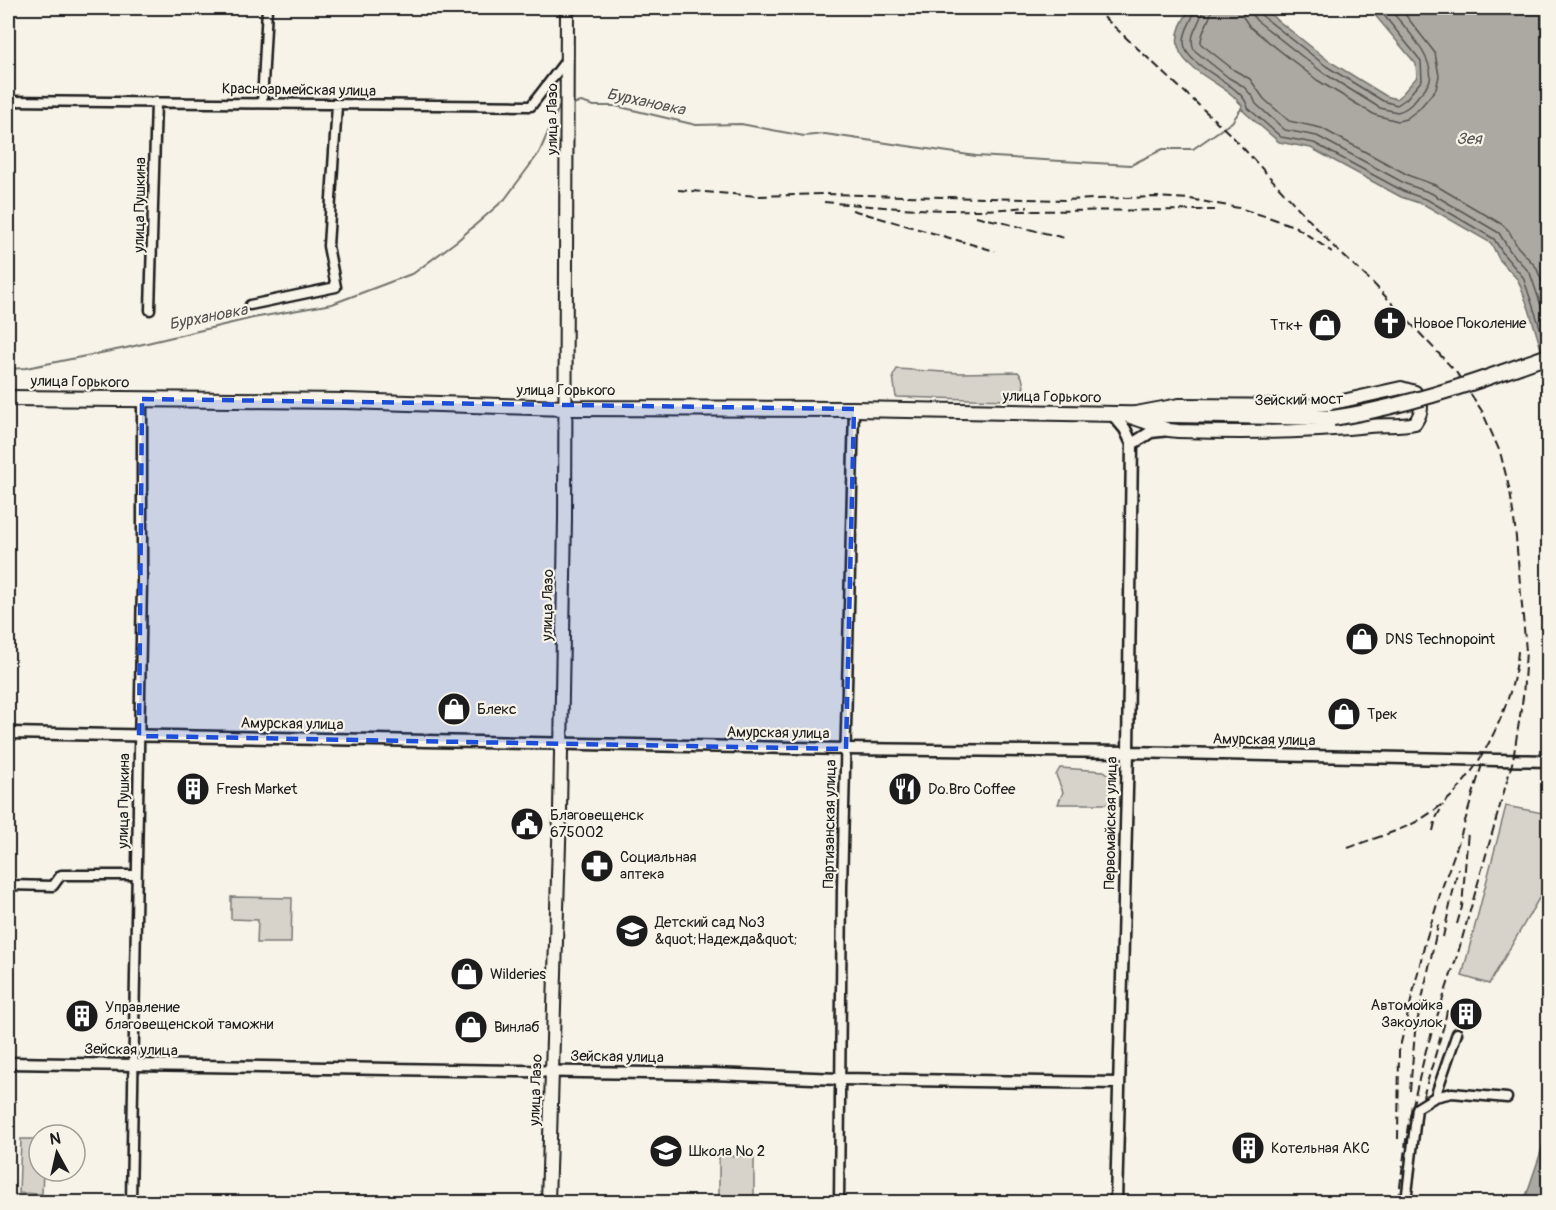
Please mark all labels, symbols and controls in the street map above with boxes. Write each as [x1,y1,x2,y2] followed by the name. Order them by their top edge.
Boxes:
[222,79,376,101] street label: Красноармейская улица
[543,83,562,156] street label: улица Лазо
[605,84,689,120] water label: Бурхановка
[1456,129,1483,149] water label: Зея
[130,157,150,254] street label: улица Пушкина
[167,299,250,334] water label: Бурхановка
[1372,305,1408,341] church icon: Новое Поколение
[1307,307,1343,343] shop icon: Ттк+
[1413,314,1527,333] place label: Новое Поколение
[1270,316,1302,335] place label: Ттк+
[29,372,130,392] street label: улица Горького
[516,381,615,400] street label: улица Горького
[1001,387,1102,407] street label: улица Горького
[1254,390,1344,410] street label: Зейский мост
[538,569,558,642] street label: улица Лазо
[1344,621,1380,657] shop icon: DNS Technopoint
[1385,630,1496,649] place label: DNS Technopoint
[436,691,472,727] shop icon: Блекс
[1326,696,1362,732] shop icon: Трек
[477,700,517,719] place label: Блекс
[1367,705,1398,724] place label: Трек
[240,714,344,734] street label: Амурская улица
[726,723,830,743] street label: Амурская улица
[1212,730,1316,750] street label: Амурская улица
[114,753,134,850] street label: улица Пушкина
[1100,756,1122,890] street label: Первомайская улица
[819,759,841,889] street label: Партизанская улица
[175,771,211,807] building icon: Fresh Market
[887,771,923,807] restaurant icon: Do.Bro Coffee
[216,780,298,799] place label: Fresh Market
[928,780,1016,799] place label: Do.Bro Coffee
[509,806,545,842] public building icon: Благовещенск 675002
[550,806,644,842] place label: Благовещенск 675002
[579,848,615,884] pharmacy icon: Социальная аптека
[620,848,697,884] place label: Социальная аптека
[614,913,650,949] school or university icon: Детский сад №3 &quot;Надежда&quot;
[654,913,798,949] place label: Детский сад №3 &quot;Надежда&quot;
[449,956,485,992] shop icon: Wilderies
[490,965,546,984] place label: Wilderies
[1370,996,1443,1032] place label: Автомойка Закоулок
[1448,996,1484,1032] building icon: Автомойка Закоулок
[64,998,100,1034] building icon: Управление благовещенской таможни
[105,998,274,1034] place label: Управление благовещенской таможни
[453,1009,489,1045] shop icon: Винлаб
[494,1018,540,1037] place label: Винлаб
[84,1040,178,1060] street label: Зейская улица
[570,1047,664,1067] street label: Зейская улица
[525,1054,547,1127] street label: улица Лазо
[27,1123,87,1183] north arrow
[48,1128,62,1150] text: N
[1230,1130,1266,1166] building icon: Котельная АКС
[648,1133,684,1169] school or university icon: Школа № 2
[1271,1139,1370,1158] place label: Котельная АКС
[689,1142,765,1161] place label: Школа № 2

